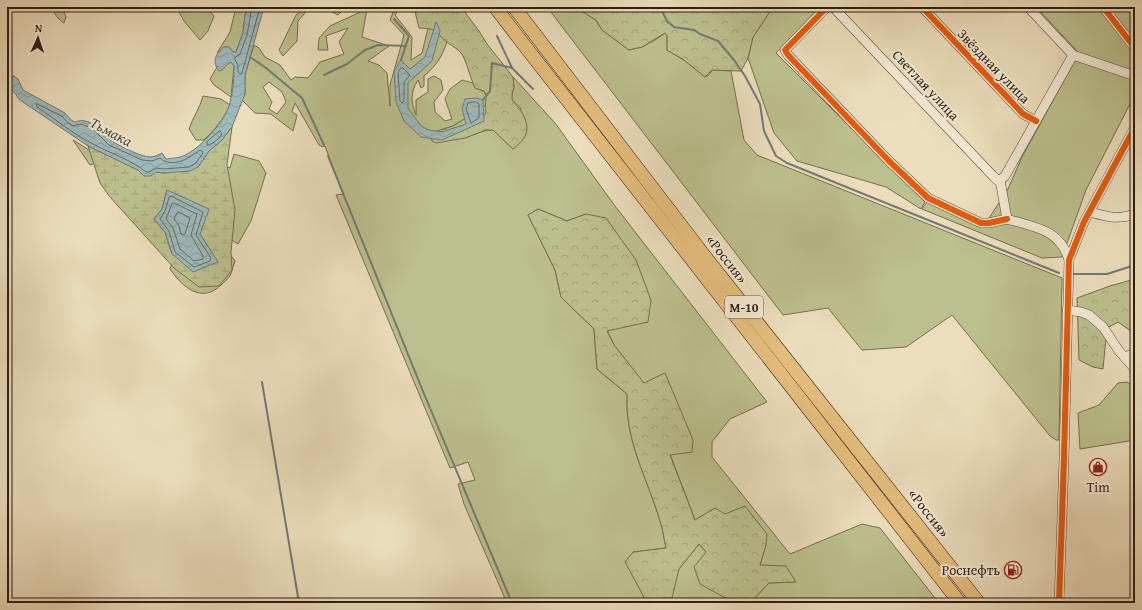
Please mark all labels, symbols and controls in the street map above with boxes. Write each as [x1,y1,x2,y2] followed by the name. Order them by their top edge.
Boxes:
[18,18,58,58] north arrow
[34,20,43,36] text: N
[953,24,1035,108] street label: Звёздная улица
[888,45,964,125] street label: Светлая улица
[86,112,136,151] water label: Тьмака
[702,231,752,287] street label: «Россия»
[725,296,763,318] road number: М-10
[1088,457,1108,477] shop icon: Tim
[1086,477,1110,497] place label: Tim
[904,485,954,541] street label: «Россия»
[942,560,1000,580] place label: Роснефть
[1003,560,1023,580] fuel station icon: Роснефть

